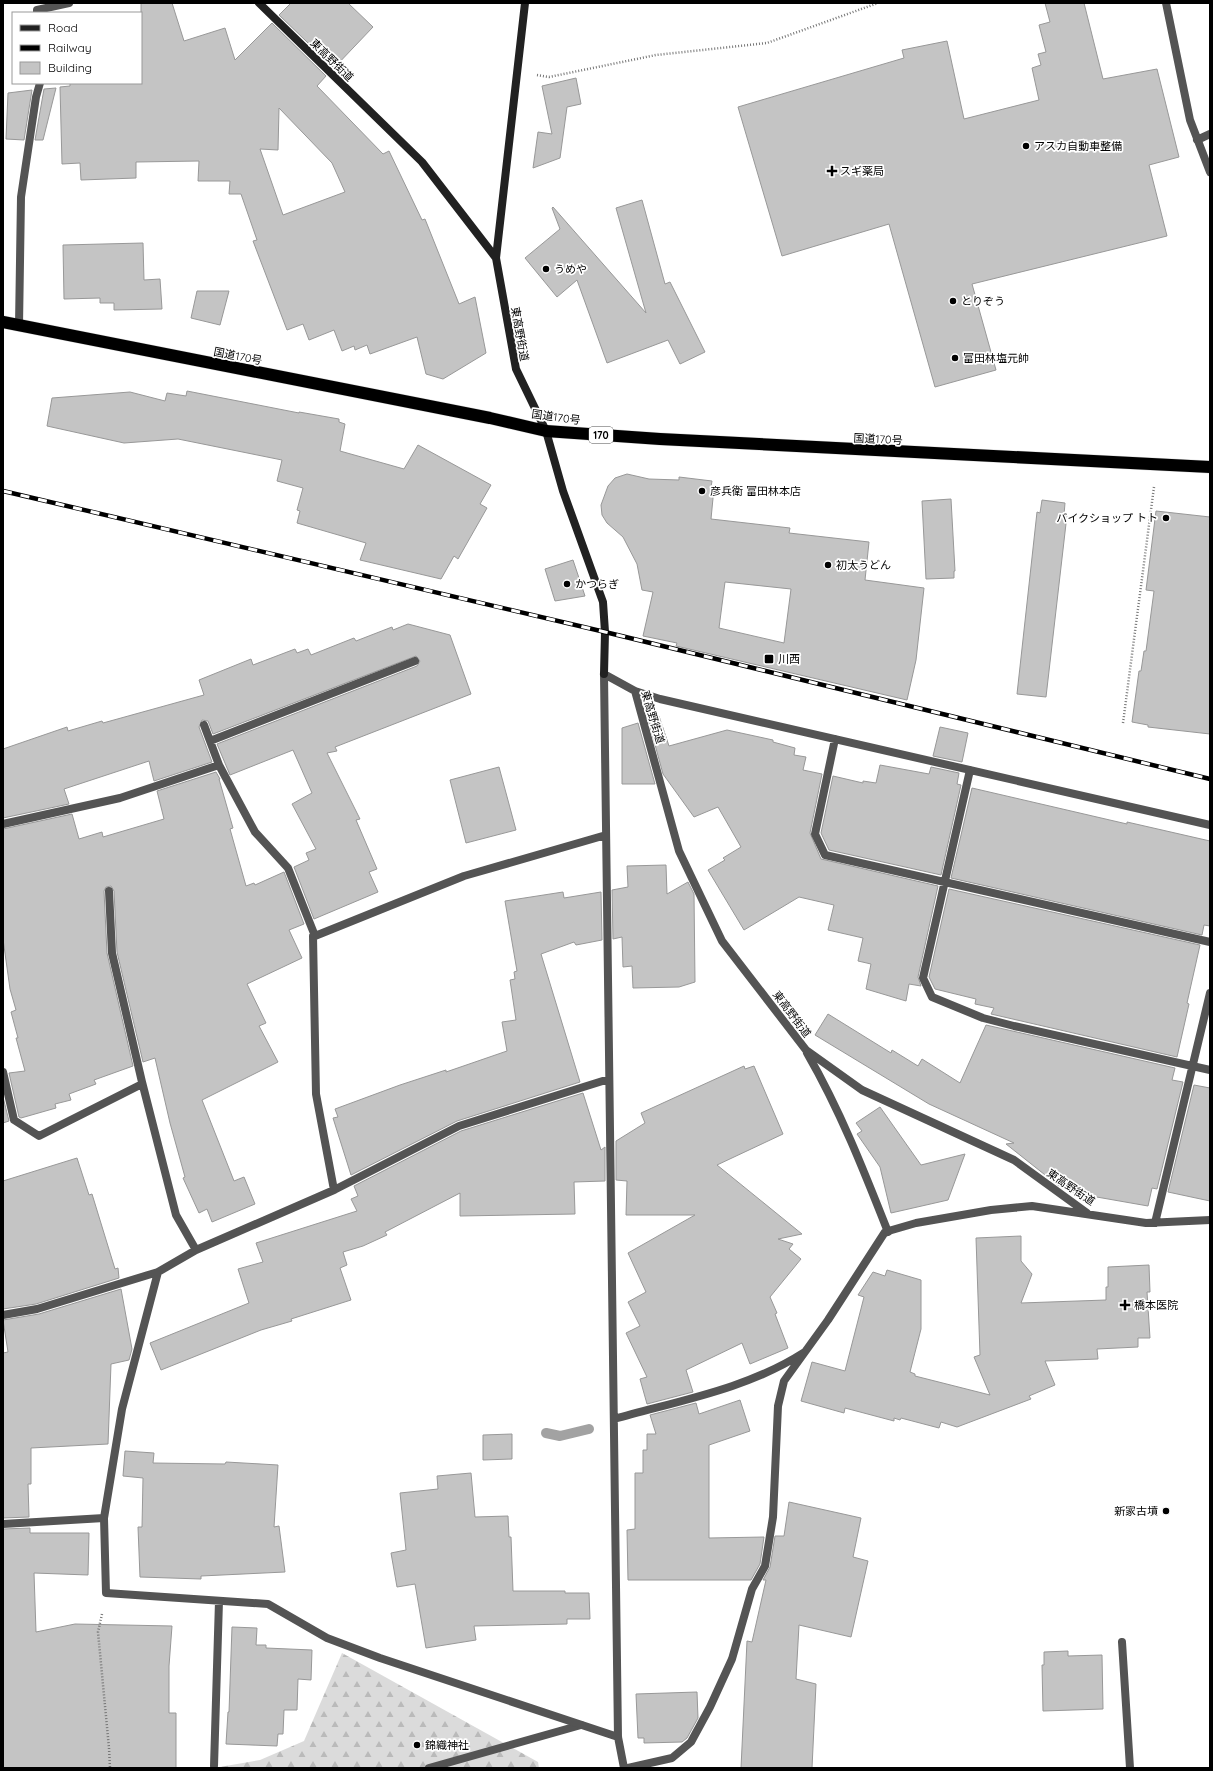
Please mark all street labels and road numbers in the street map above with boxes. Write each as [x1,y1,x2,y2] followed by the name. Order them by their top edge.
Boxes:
[307,36,357,84] street label: 東高野街道
[508,306,532,362] street label: 東高野街道
[212,344,264,368] street label: 国道170号
[531,407,581,427] street label: 国道170号
[589,427,613,443] road number: 170
[853,431,903,447] street label: 国道170号
[638,689,668,745] street label: 東高野街道
[770,988,814,1040] street label: 東高野街道
[1044,1166,1098,1208] street label: 東高野街道

